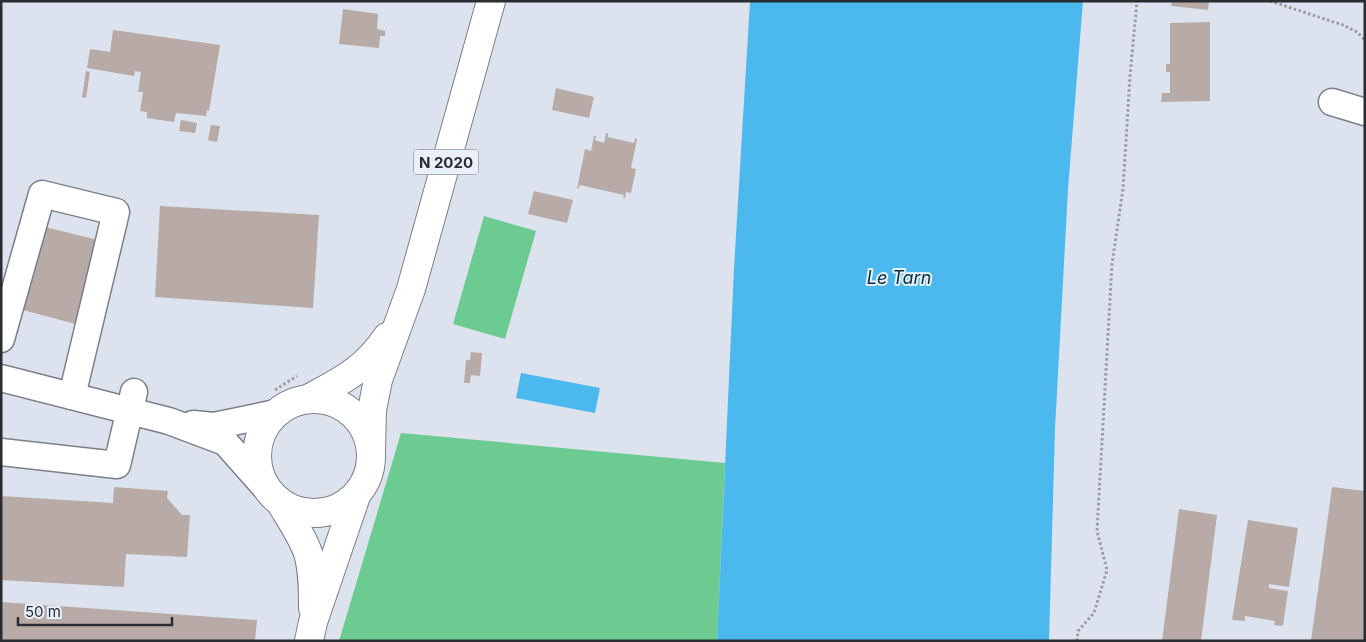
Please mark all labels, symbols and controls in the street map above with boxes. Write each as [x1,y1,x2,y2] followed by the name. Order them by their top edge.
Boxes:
[414,150,478,174] road number: N 2020
[867,267,931,288] water label: Le Tarn
[18,594,171,626] scale bar
[25,602,61,621] text: 50 m

